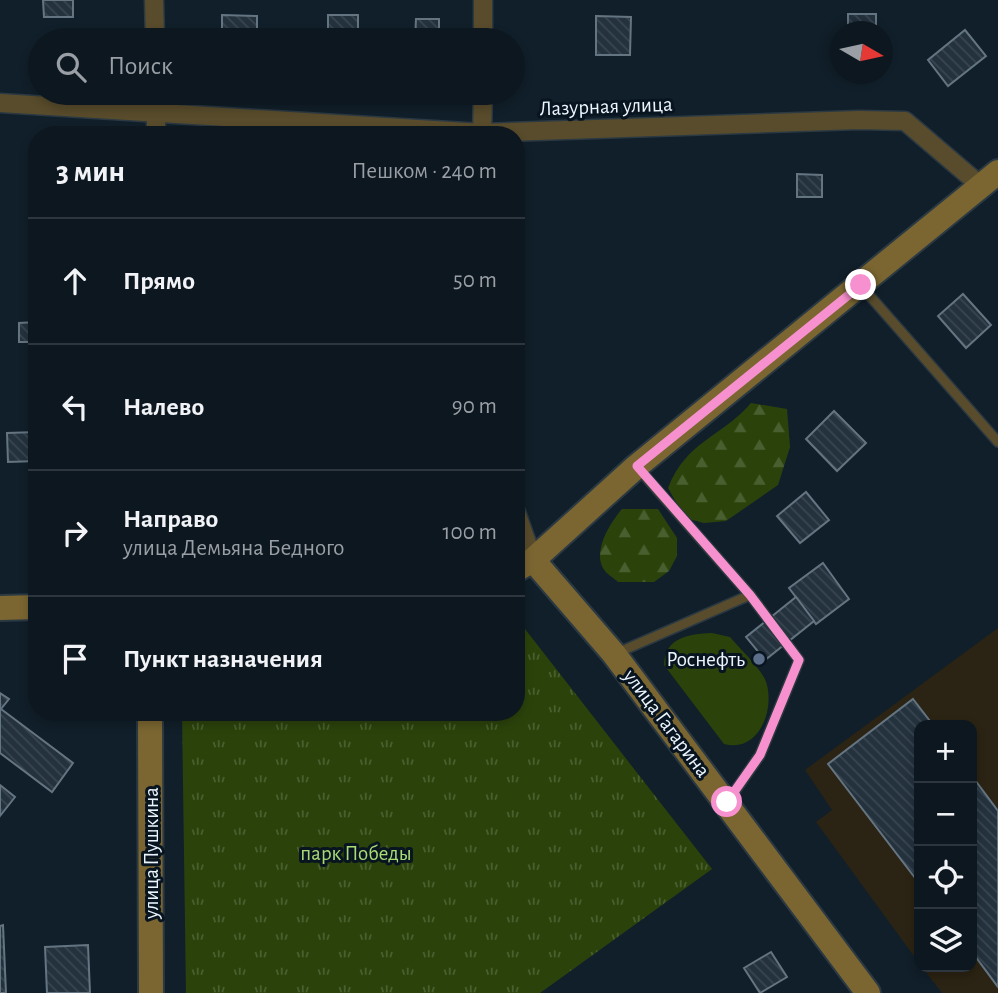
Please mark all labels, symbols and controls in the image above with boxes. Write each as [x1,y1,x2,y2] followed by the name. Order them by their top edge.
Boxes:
[830,21,893,84] north arrow
[28,28,525,105] search box
[52,48,90,86] icon: search
[108,53,173,79] text: Поиск
[539,94,673,119] street label: Лазурная улица
[56,157,125,187] text: 3 мин
[352,160,497,183] text: Пешком · 240 m
[56,262,94,300] icon: ahead
[123,268,195,294] text: Прямо
[453,269,497,292] text: 50 m
[845,269,876,300] route end
[56,388,94,426] icon: left
[123,394,204,420] text: Налево
[452,395,497,418] text: 90 m
[123,506,218,532] text: Направо
[56,514,94,552] icon: right
[443,521,497,544] text: 100 m
[123,537,345,560] text: улица Демьяна Бедного
[56,640,94,678] icon: arrive
[123,646,323,672] text: Пункт назначения
[666,649,745,670] place label: Роснефть
[751,651,767,667] marker: Роснефть
[619,665,714,782] street label: улица Гагарина
[914,720,977,972] map controls
[914,720,977,783] button: +
[914,783,977,846] button: −
[711,786,742,817] route start
[141,787,162,920] street label: улица Пушкина
[300,843,412,864] park label: парк Победы
[914,846,977,909] button: locate
[914,909,977,972] button: layers

